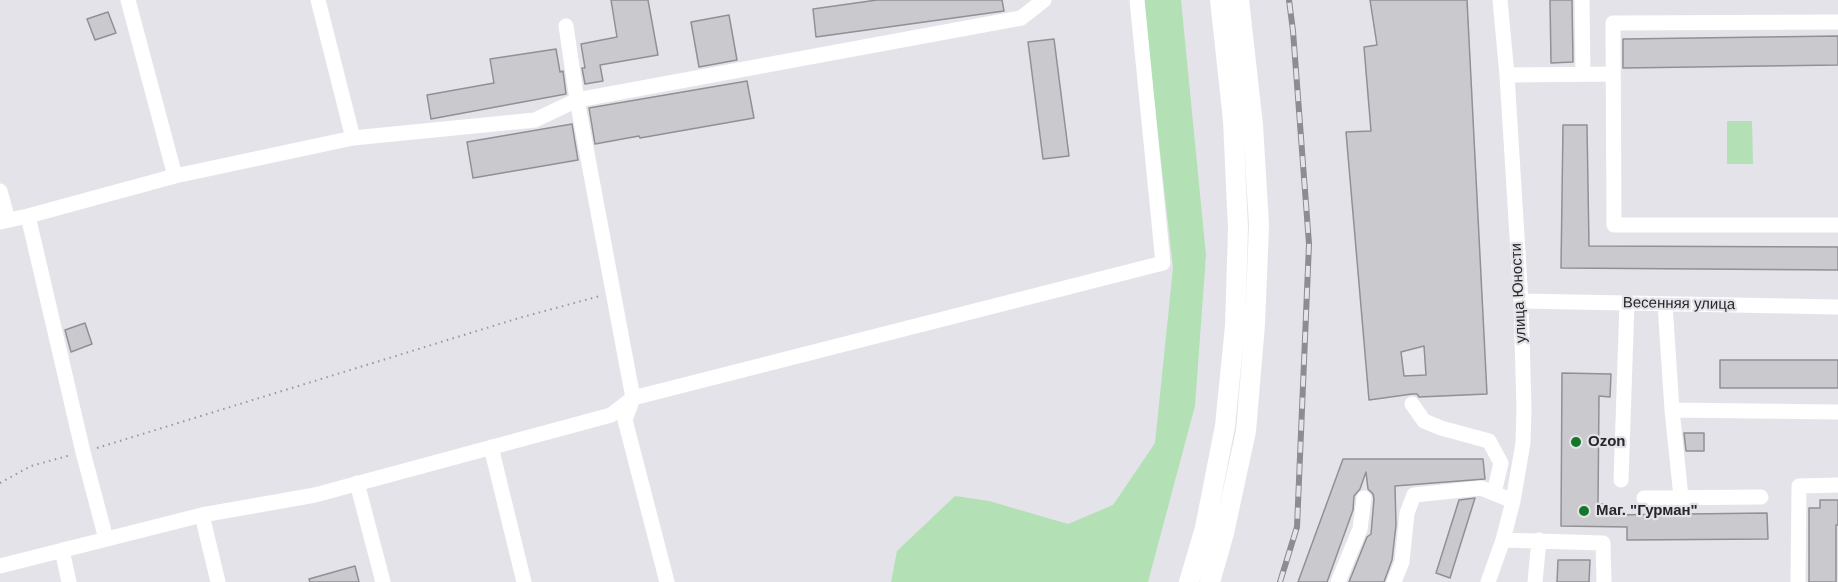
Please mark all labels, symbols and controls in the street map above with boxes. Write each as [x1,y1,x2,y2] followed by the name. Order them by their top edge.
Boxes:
[1507,243,1531,343] street label: улица Юности
[1623,294,1735,314] street label: Весенняя улица
[1588,433,1625,451] place label: Ozon
[1569,435,1583,449] marker: Ozon
[1596,502,1698,520] place label: Маг. "Гурман"
[1577,504,1591,518] marker: Маг. "Гурман"

